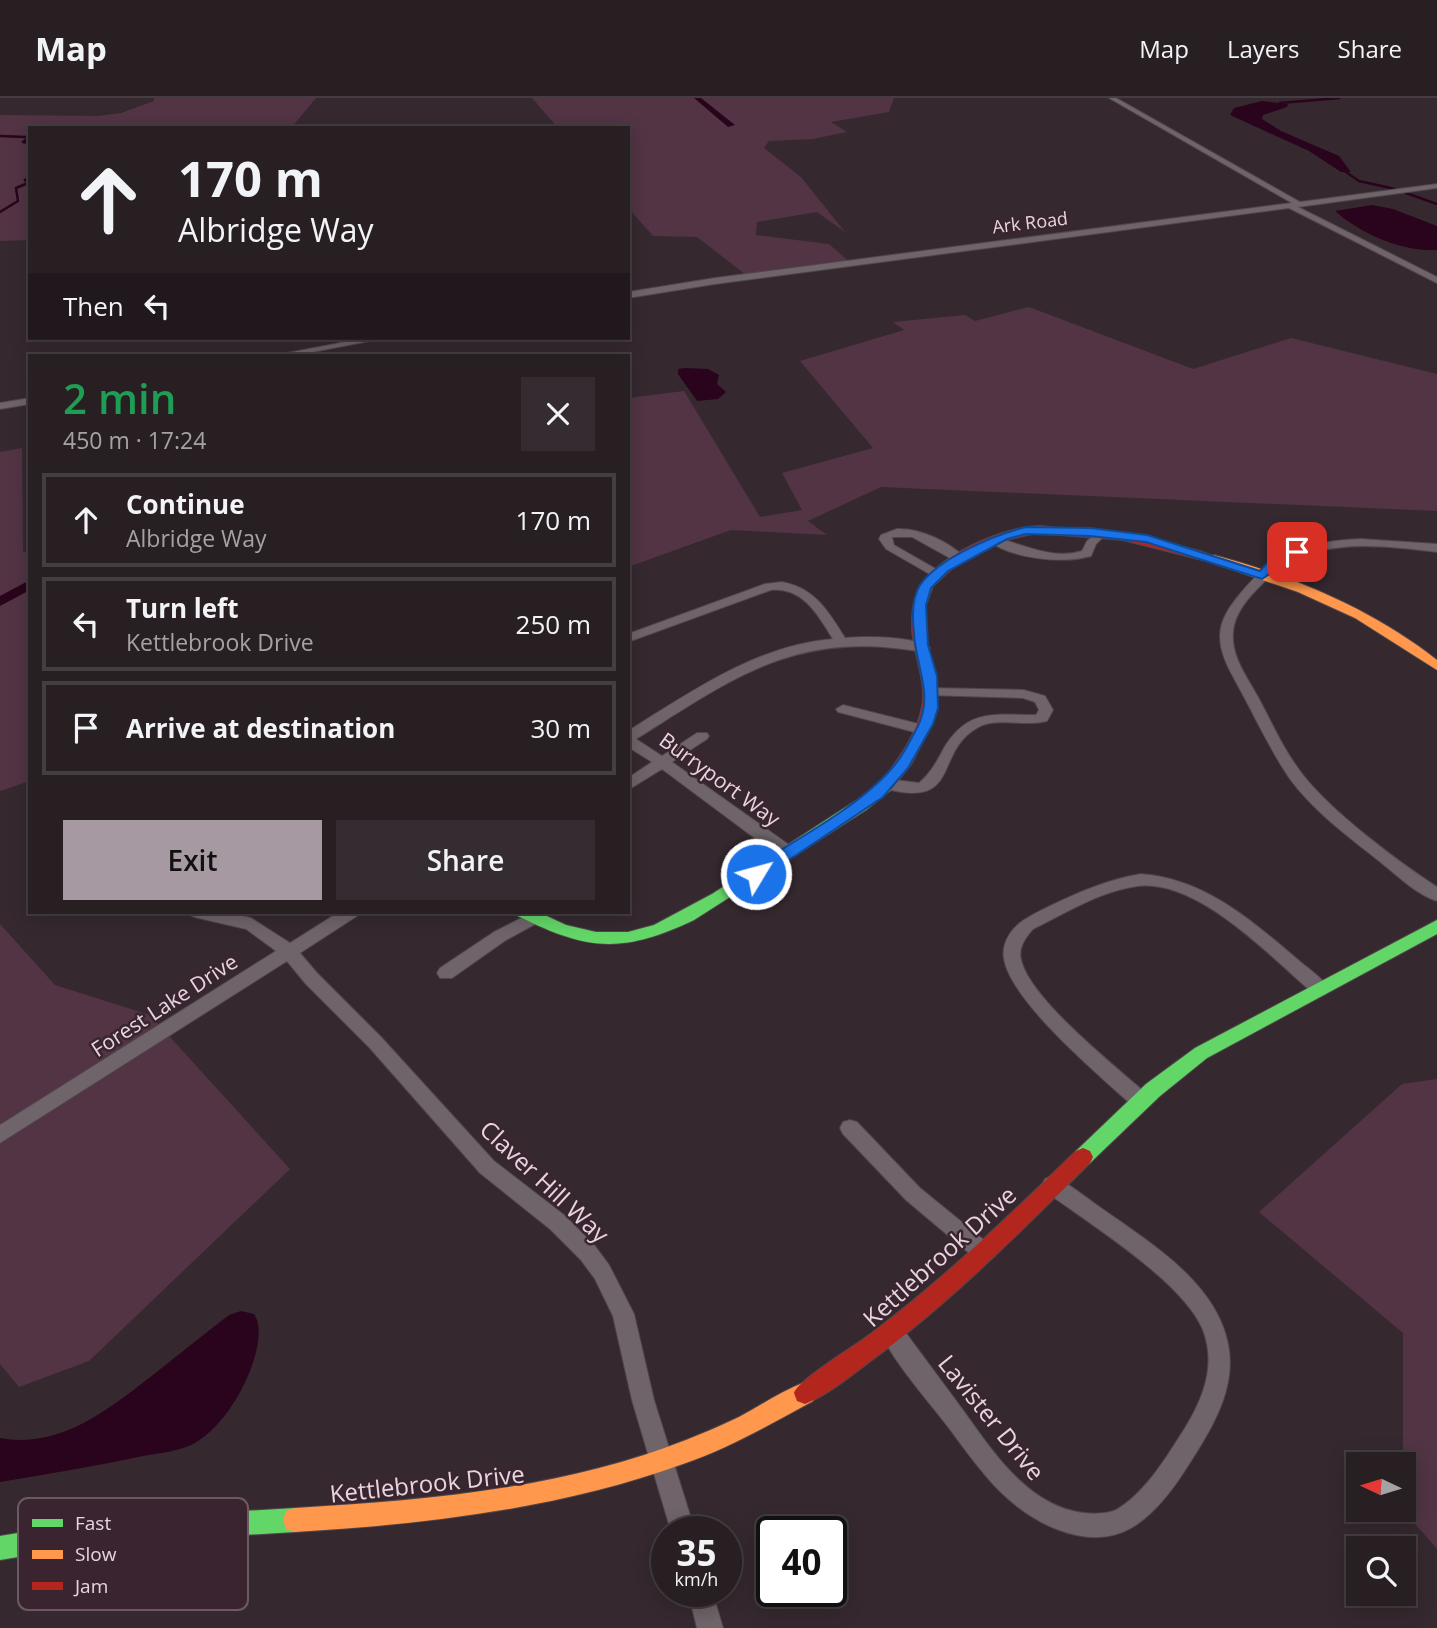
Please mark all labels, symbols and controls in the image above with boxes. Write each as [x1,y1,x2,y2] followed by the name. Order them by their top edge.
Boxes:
[35,26,107,71] text: Map
[1139,32,1189,65] text: Map
[1227,32,1300,65] text: Layers
[1338,32,1402,65] text: Share
[178,145,323,211] text: 170 m
[63,154,154,245] icon: ahead
[991,205,1069,239] street label: Ark Road
[178,208,374,251] text: Albridge Way
[138,287,176,325] icon: left
[63,288,124,324] text: Then
[63,369,176,426] text: 2 min
[521,377,595,451] button: close
[63,424,206,456] text: 450 m · 17:24
[126,486,245,522] text: Continue
[67,501,105,539] icon: ahead
[516,502,591,538] text: 170 m
[126,522,267,554] text: Albridge Way
[1267,522,1327,582] pin
[1278,533,1316,571] icon: arrive
[126,590,238,626] text: Turn left
[67,605,105,643] icon: left
[516,606,591,642] text: 250 m
[126,626,314,658] text: Kettlebrook Drive
[67,709,105,747] icon: arrive
[126,710,395,746] text: Arrive at destination
[530,710,591,746] text: 30 m
[654,726,786,833] street label: Burryport Way
[63,820,322,900] button: Exit
[336,820,595,900] button: Share
[719,837,793,911] position arrow
[85,947,243,1063] street label: Forest Lake Drive
[473,1112,618,1250] street label: Claver Hill Way
[855,1178,1023,1334] street label: Kettlebrook Drive
[931,1347,1053,1487] street label: Lavister Drive
[1346,1452,1416,1522] north arrow
[1346,1452,1416,1606] map controls
[328,1456,526,1510] street label: Kettlebrook Drive
[18,1498,248,1610] legend
[75,1510,111,1536] text: Fast
[756,1516,847,1607] speed limit sign: 40
[676,1529,717,1576] text: 35
[1346,1536,1416,1606] button: search
[75,1541,117,1567] text: Slow
[675,1567,718,1591] text: km/h
[73,1573,108,1599] text: Jam

